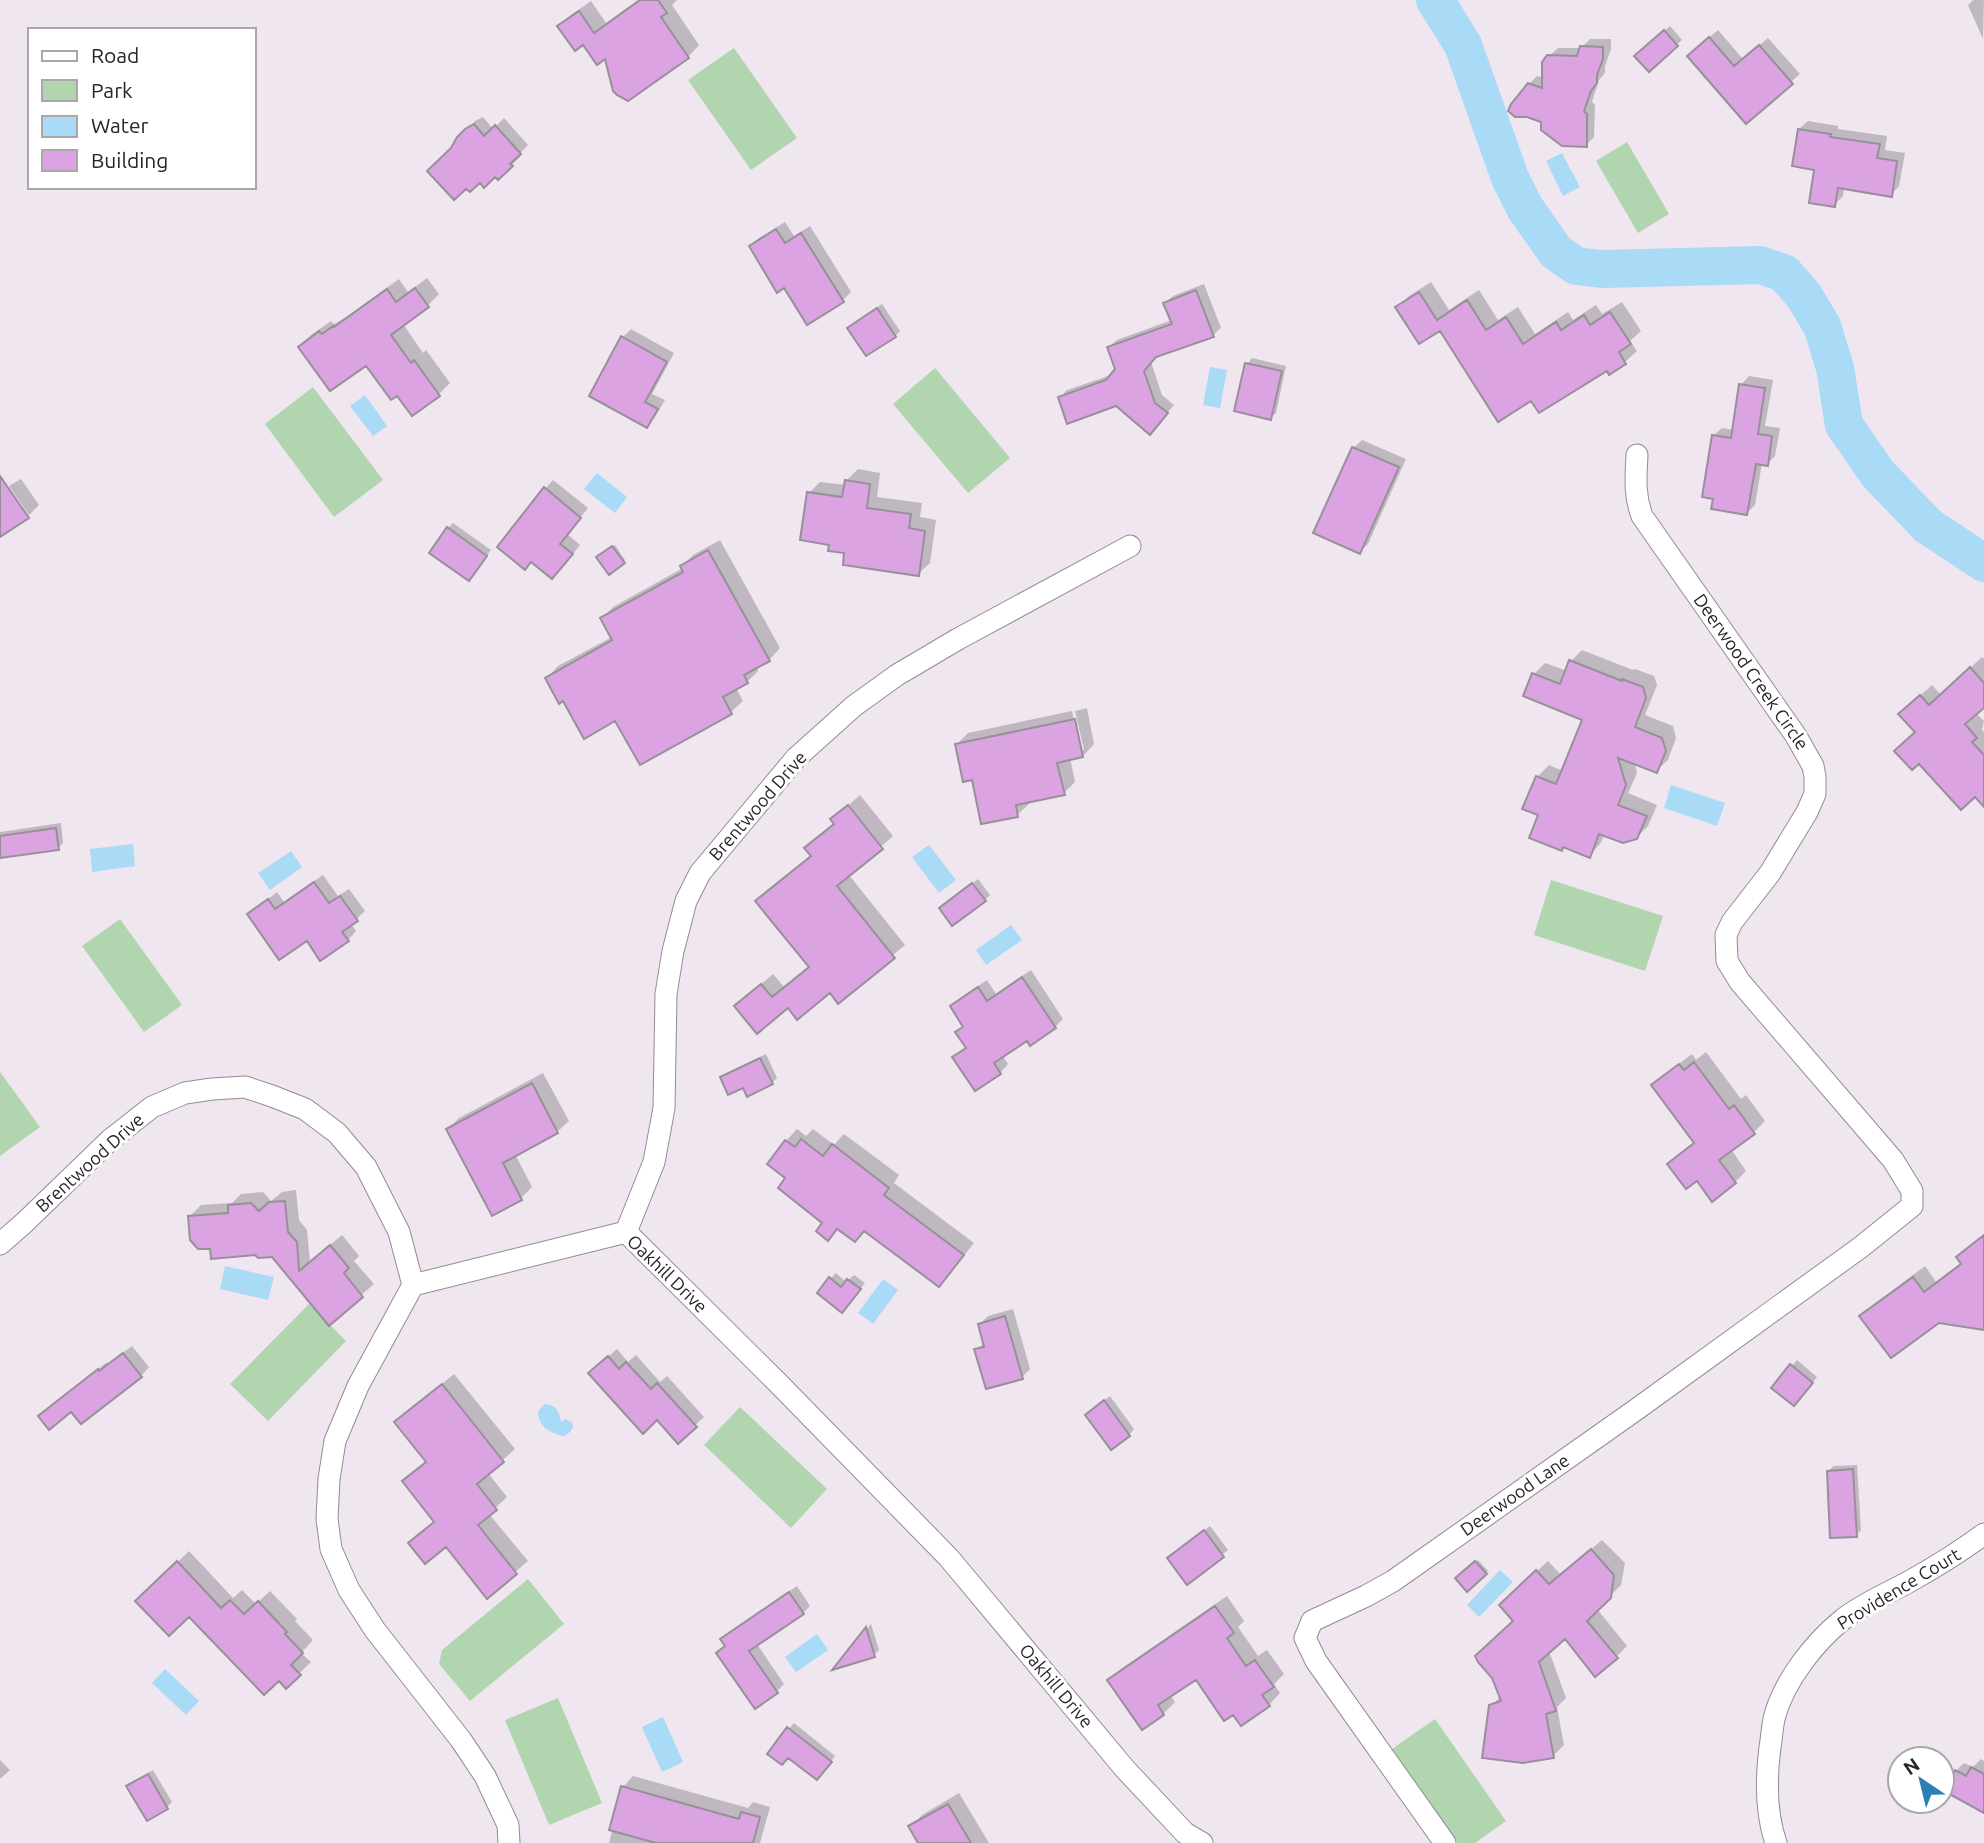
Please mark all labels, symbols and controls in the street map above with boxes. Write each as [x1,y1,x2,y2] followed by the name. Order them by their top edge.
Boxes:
[28,28,256,189] legend
[91,43,139,67] text: Road
[91,78,133,102] text: Park
[91,113,149,137] text: Water
[91,148,168,172] text: Building
[1690,590,1813,753] street label: Deerwood Creek Circle
[705,747,810,864] street label: Brentwood Drive
[31,1109,147,1216] street label: Brentwood Drive
[624,1230,712,1316] street label: Oakhill Drive
[1456,1449,1573,1539] street label: Deerwood Lane
[1833,1544,1964,1633] street label: Providence Court
[1016,1639,1098,1731] street label: Oakhill Drive
[1886,1745,1956,1815] north arrow
[1899,1753,1923,1779] text: N

